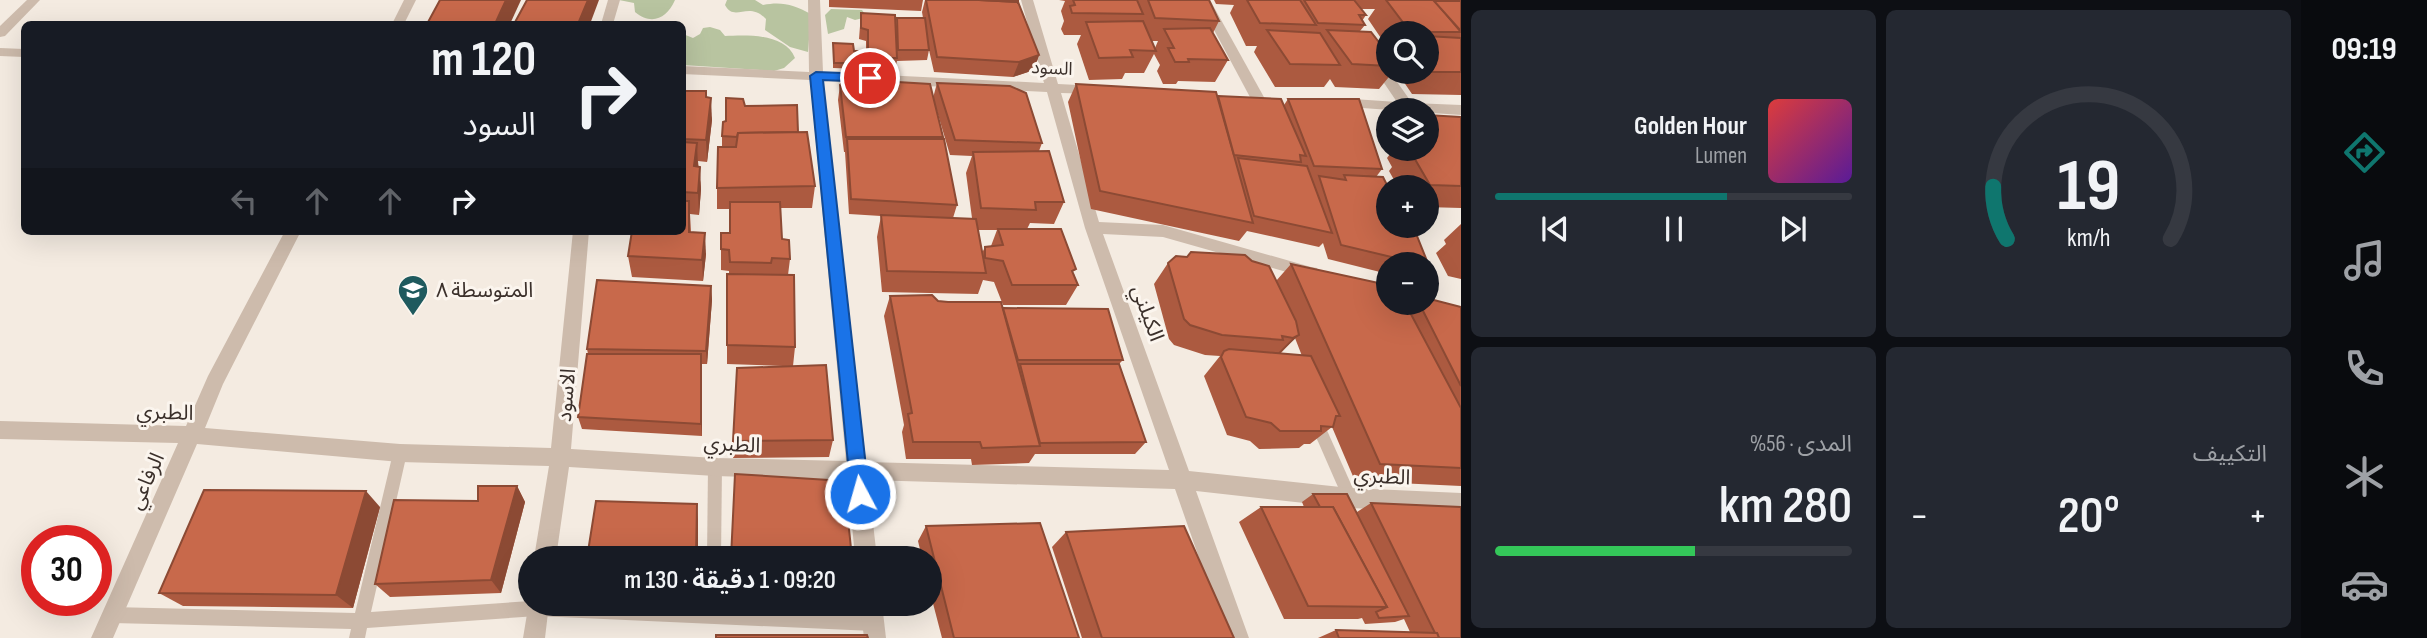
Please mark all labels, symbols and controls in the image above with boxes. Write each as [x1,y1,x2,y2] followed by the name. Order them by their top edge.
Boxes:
[1376,21,1439,315] map controls
[1376,21,1439,84] button: search
[2331,30,2397,69] text: 09:19
[431,31,536,90] text: 120 m
[840,48,900,108] pin
[560,49,651,140] icon: right
[1031,57,1073,80] street label: السود
[851,59,889,97] icon: arrive
[1376,98,1439,161] button: layers
[462,106,536,145] text: السود
[1634,111,1747,142] text: Golden Hour
[2340,128,2389,177] icon: directions
[1695,142,1747,170] text: Lumen
[2057,144,2120,232] text: 19
[1376,175,1439,238] button: +
[225,182,263,220] icon: left
[298,182,336,220] icon: ahead
[371,182,409,220] icon: ahead
[444,182,482,220] icon: right
[1536,210,1574,248] icon: previous
[1655,210,1693,248] icon: pause
[1774,210,1812,248] icon: next
[2067,223,2110,254] text: km/h
[2340,236,2389,285] icon: music
[1376,252,1439,315] button: −
[396,273,430,317] school or university icon: المتوسطة ٨
[436,278,533,303] place label: المتوسطة ٨
[1123,282,1169,346] street label: الكيلني
[2340,344,2389,393] icon: phone
[552,367,581,423] street label: الاسود
[136,399,194,429] street label: الطبري
[1750,430,1852,458] text: المدى · 56%
[703,431,761,461] street label: الطبري
[2193,440,2267,468] text: التكييف
[123,449,173,515] street label: الرفاعي
[2340,452,2389,501] icon: climate
[823,457,897,531] position arrow
[1353,463,1411,493] street label: الطبري
[1719,475,1852,538] text: 280 km
[2057,485,2120,548] text: 20°
[1910,494,1929,539] text: −
[2248,494,2267,539] text: +
[21,525,112,616] speed limit sign: 30
[2340,560,2389,609] icon: car
[624,565,836,596] text: 09:20 · 1 دقيقة · 130 m

